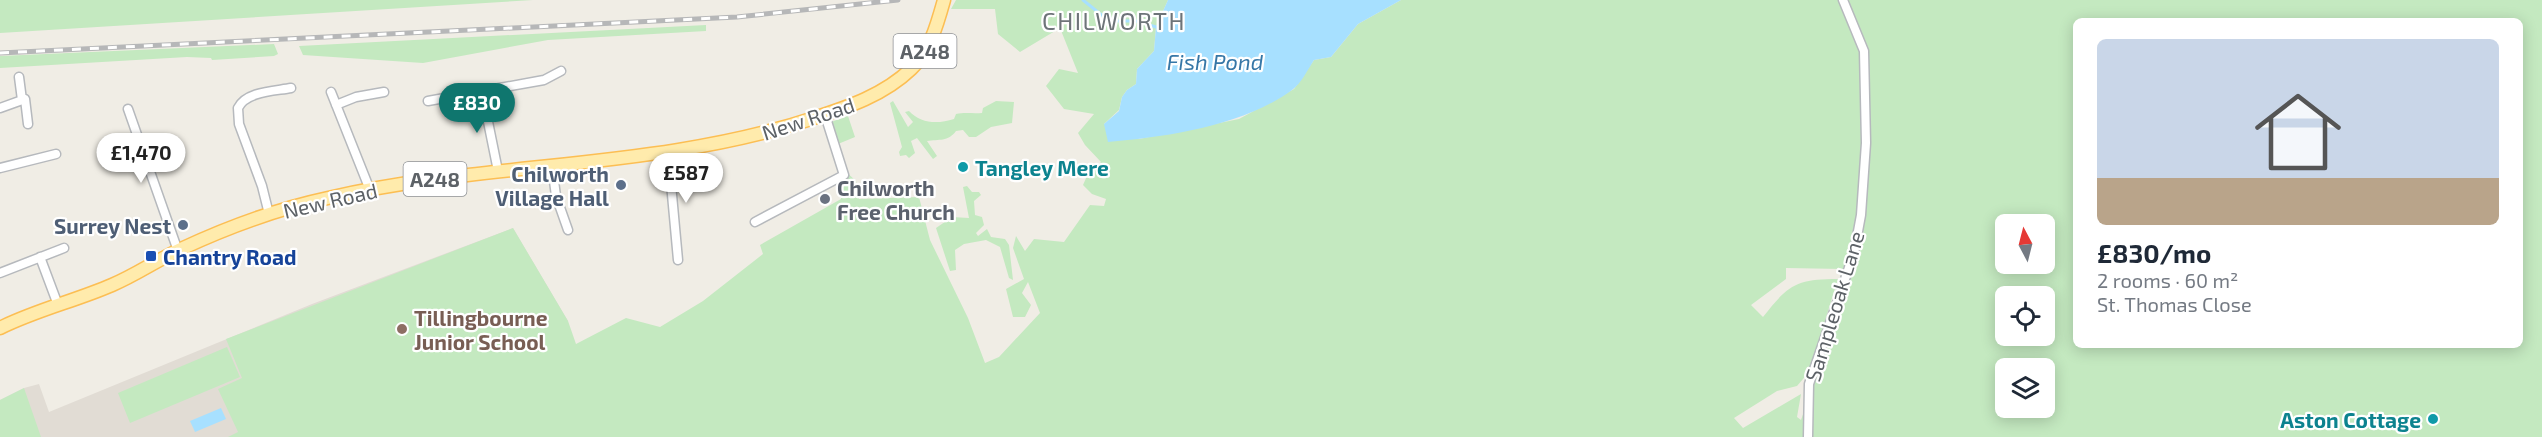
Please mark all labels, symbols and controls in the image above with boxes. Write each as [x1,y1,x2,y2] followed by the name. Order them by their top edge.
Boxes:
[1042,6,1186,35] district label: CHILWORTH
[894,34,956,68] road number: A248
[1167,48,1264,74] water label: Fish Pond
[2244,78,2352,186] icon: home
[441,83,513,134] pin: £830
[453,90,501,114] text: £830
[758,91,858,145] street label: New Road
[92,133,190,184] pin: £1,470
[110,140,172,164] text: £1,470
[650,153,722,204] pin: £587
[975,155,1109,181] place label: Tangley Mere
[663,160,709,184] text: £587
[956,160,970,174] marker: Tangley Mere
[495,161,609,210] place label: Chilworth Village Hall
[404,162,466,196] road number: A248
[837,175,955,224] place label: Chilworth Free Church
[280,177,380,223] street label: New Road
[614,178,628,192] marker: Chilworth Village Hall
[818,192,832,206] marker: Chilworth Free Church
[54,213,171,239] place label: Surrey Nest
[1995,214,2055,274] north arrow
[1995,214,2055,418] map controls
[176,218,190,232] marker: Surrey Nest
[1799,228,1869,384] street label: Sampleoak Lane
[2097,237,2211,268] text: £830/mo
[163,244,296,270] place label: Chantry Road
[144,249,158,263] marker: Chantry Road
[2097,268,2238,292] text: 2 rooms · 60 m²
[1995,286,2055,346] button: locate
[2097,292,2252,316] text: St. Thomas Close
[414,305,548,354] place label: Tillingbourne Junior School
[395,322,409,336] marker: Tillingbourne Junior School
[1995,358,2055,418] button: layers
[2280,407,2421,432] place label: Aston Cottage
[2426,412,2440,426] marker: Aston Cottage

